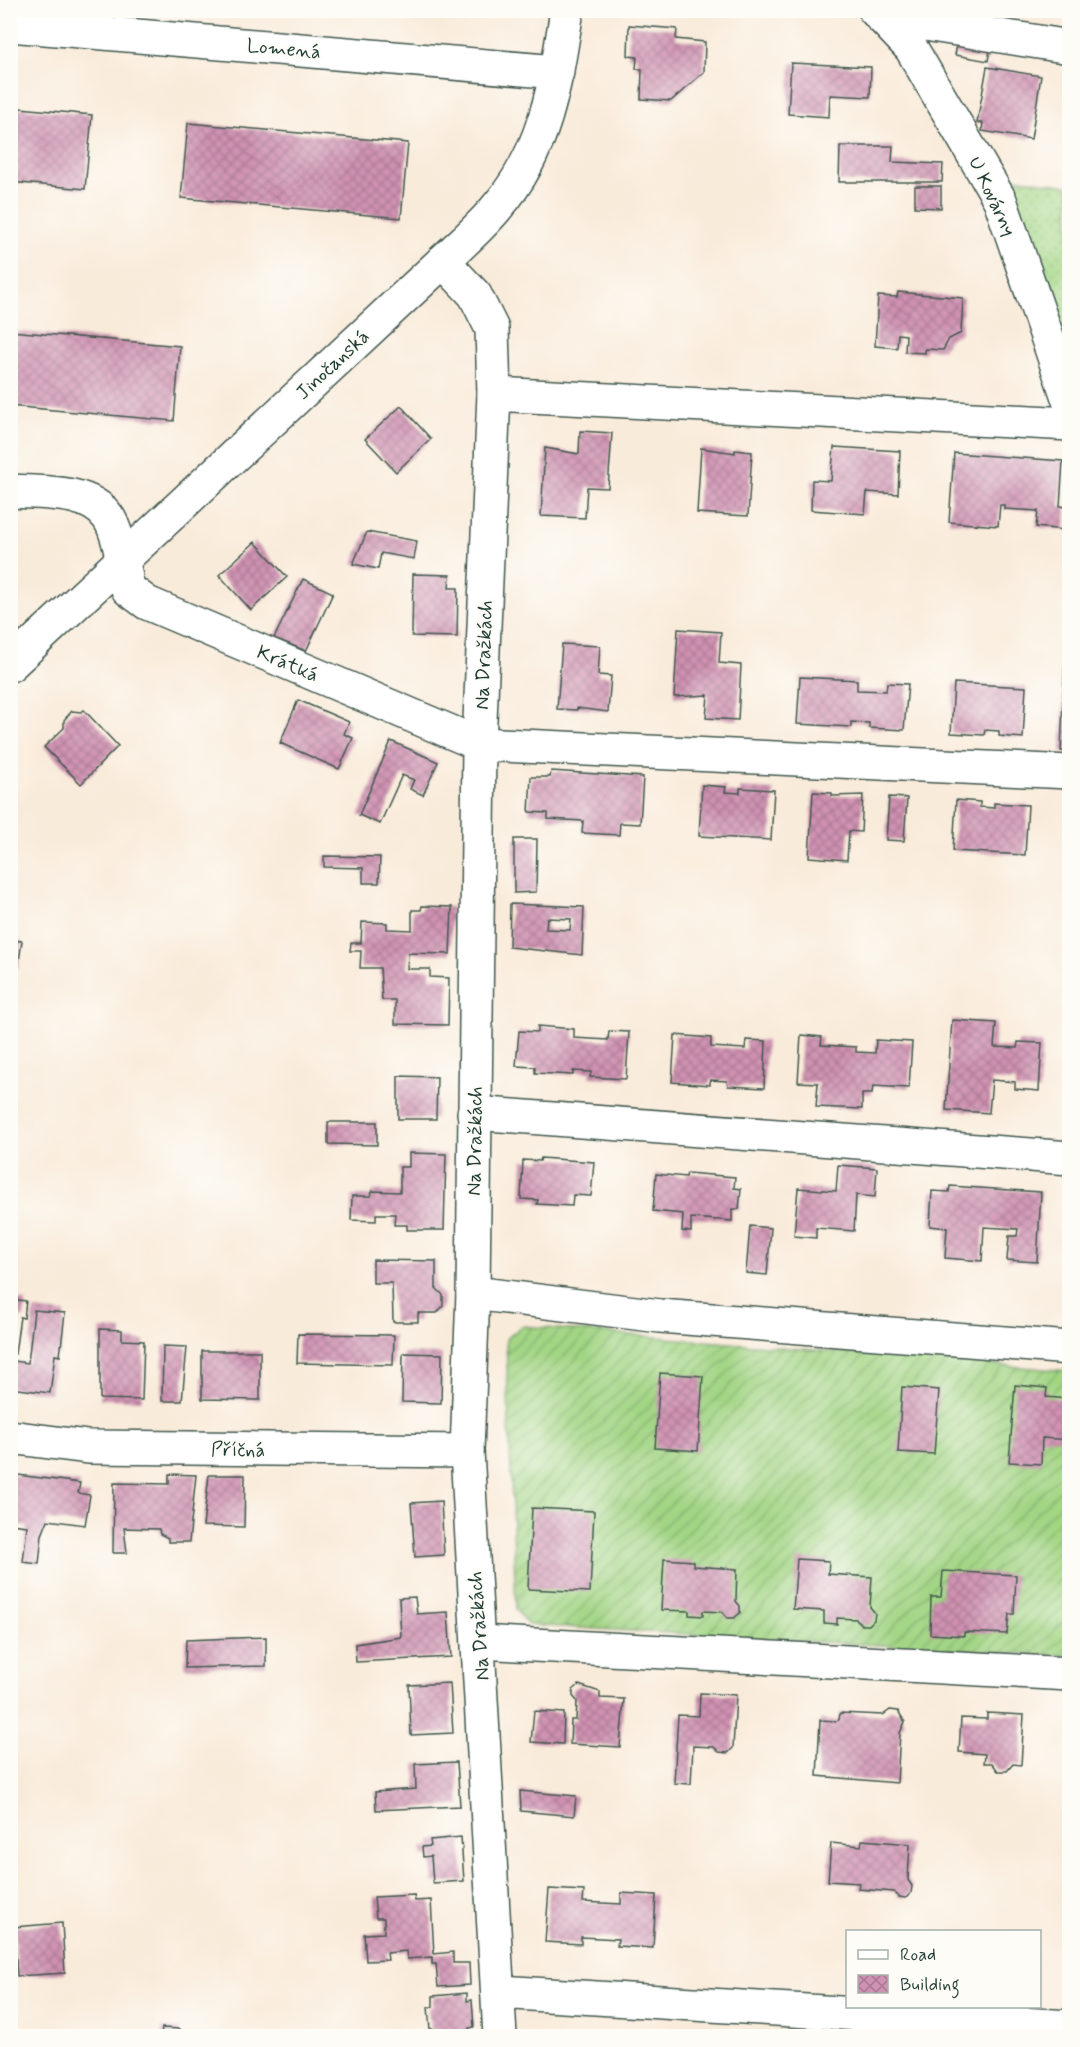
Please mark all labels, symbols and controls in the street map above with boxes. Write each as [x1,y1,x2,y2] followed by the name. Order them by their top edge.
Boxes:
[246,33,322,66] street label: Lomená
[961,152,1022,241] street label: U Kovárny
[290,324,376,406] street label: Jinočanská
[469,600,500,710] street label: Na Dražkách
[252,639,322,689] street label: Krátká
[461,1086,490,1196] street label: Na Dražkách
[211,1437,265,1464] street label: Příčná
[462,1570,497,1682] street label: Na Dražkách
[846,1930,1041,2008] legend
[900,1943,936,1967] text: Road
[900,1973,960,1999] text: Building

